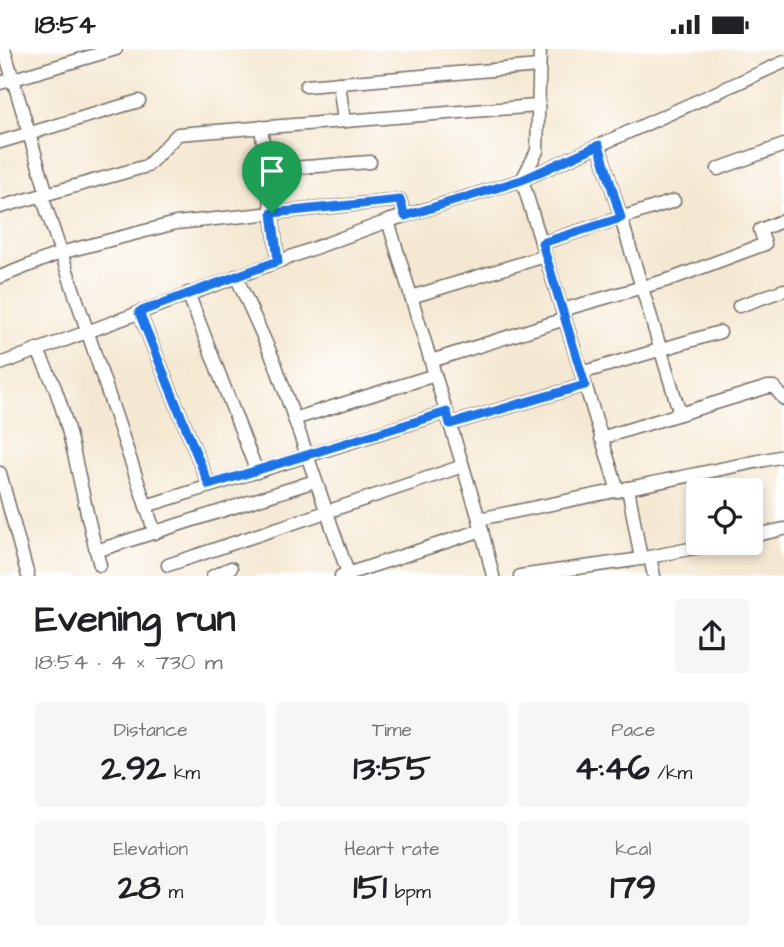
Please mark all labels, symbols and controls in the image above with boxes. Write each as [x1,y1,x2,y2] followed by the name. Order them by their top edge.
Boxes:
[35,7,96,43] text: 18:54
[242,141,302,213] pin
[253,152,291,190] icon: arrive
[686,478,763,555] map controls
[686,478,763,555] button: locate
[35,594,236,646] text: Evening run
[675,599,749,673] button: share
[35,646,223,678] text: 18:54 · 4 × 730 m
[114,717,188,744] text: Distance
[372,717,412,744] text: Time
[611,717,655,744] text: Pace
[101,744,166,793] text: 2.92
[353,744,431,793] text: 13:55
[574,744,650,793] text: 4:46
[166,760,200,787] text: km
[650,760,692,787] text: /km
[113,836,188,863] text: Elevation
[344,836,440,863] text: Heart rate
[615,836,652,863] text: kcal
[118,863,161,912] text: 28
[353,863,387,912] text: 151
[610,863,656,912] text: 179
[161,879,183,906] text: m
[387,879,431,906] text: bpm

